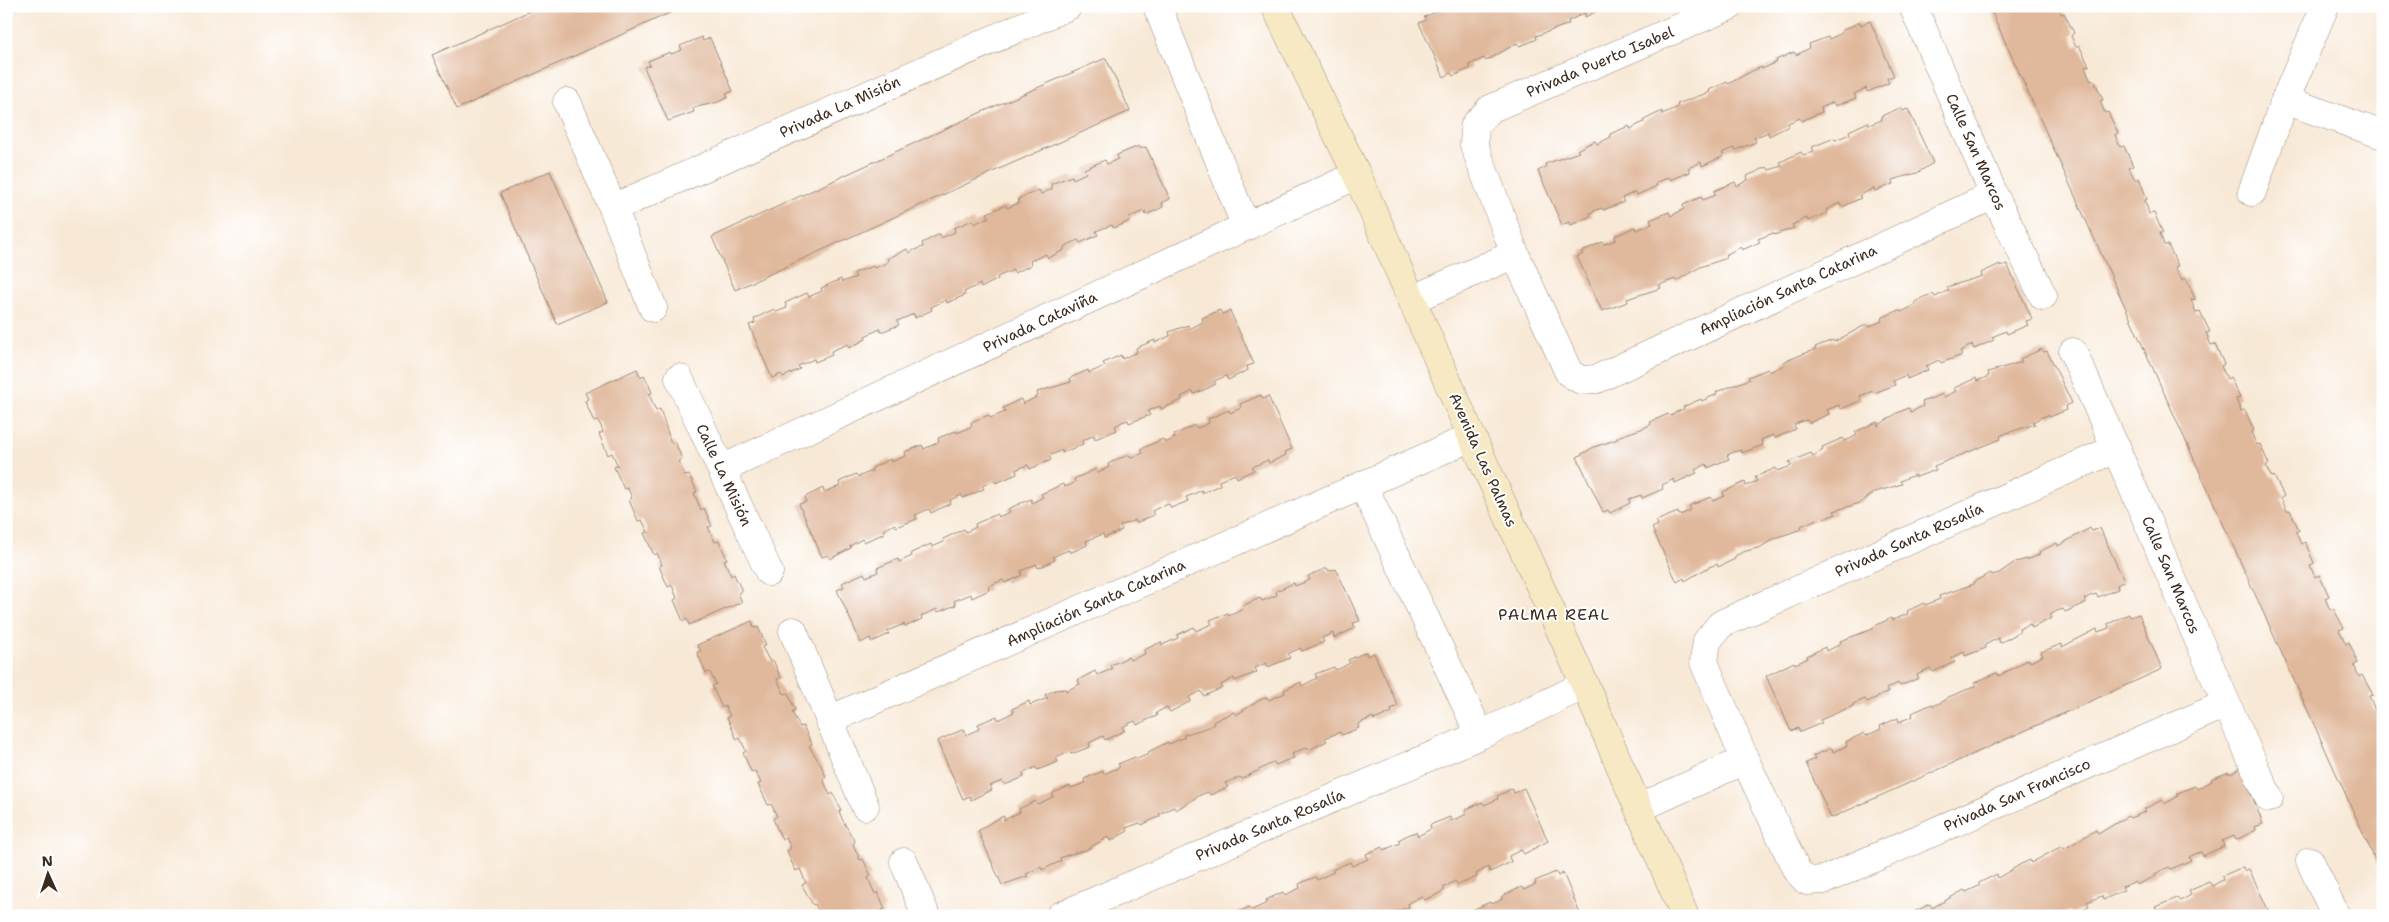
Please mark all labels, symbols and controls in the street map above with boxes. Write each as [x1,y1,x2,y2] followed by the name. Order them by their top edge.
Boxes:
[1523,22,1677,102] street label: Privada Puerto Isabel
[776,71,904,143] street label: Privada La Misión
[1941,90,2011,214] street label: Calle San Marcos
[1696,240,1881,340] street label: Ampliación Santa Catarina
[980,287,1101,357] street label: Privada Cataviña
[1444,390,1522,530] street label: Avenida Las Palmas
[692,421,756,529] street label: Calle La Misión
[1832,498,1987,582] street label: Privada Santa Rosalía
[2137,513,2205,637] street label: Calle San Marcos
[1003,554,1189,652] street label: Ampliación Santa Catarina
[1498,604,1610,625] district label: PALMA REAL
[1940,754,2094,836] street label: Privada San Francisco
[1192,784,1348,866] street label: Privada Santa Rosalía
[22,850,72,900] north arrow
[41,852,53,870] text: N

